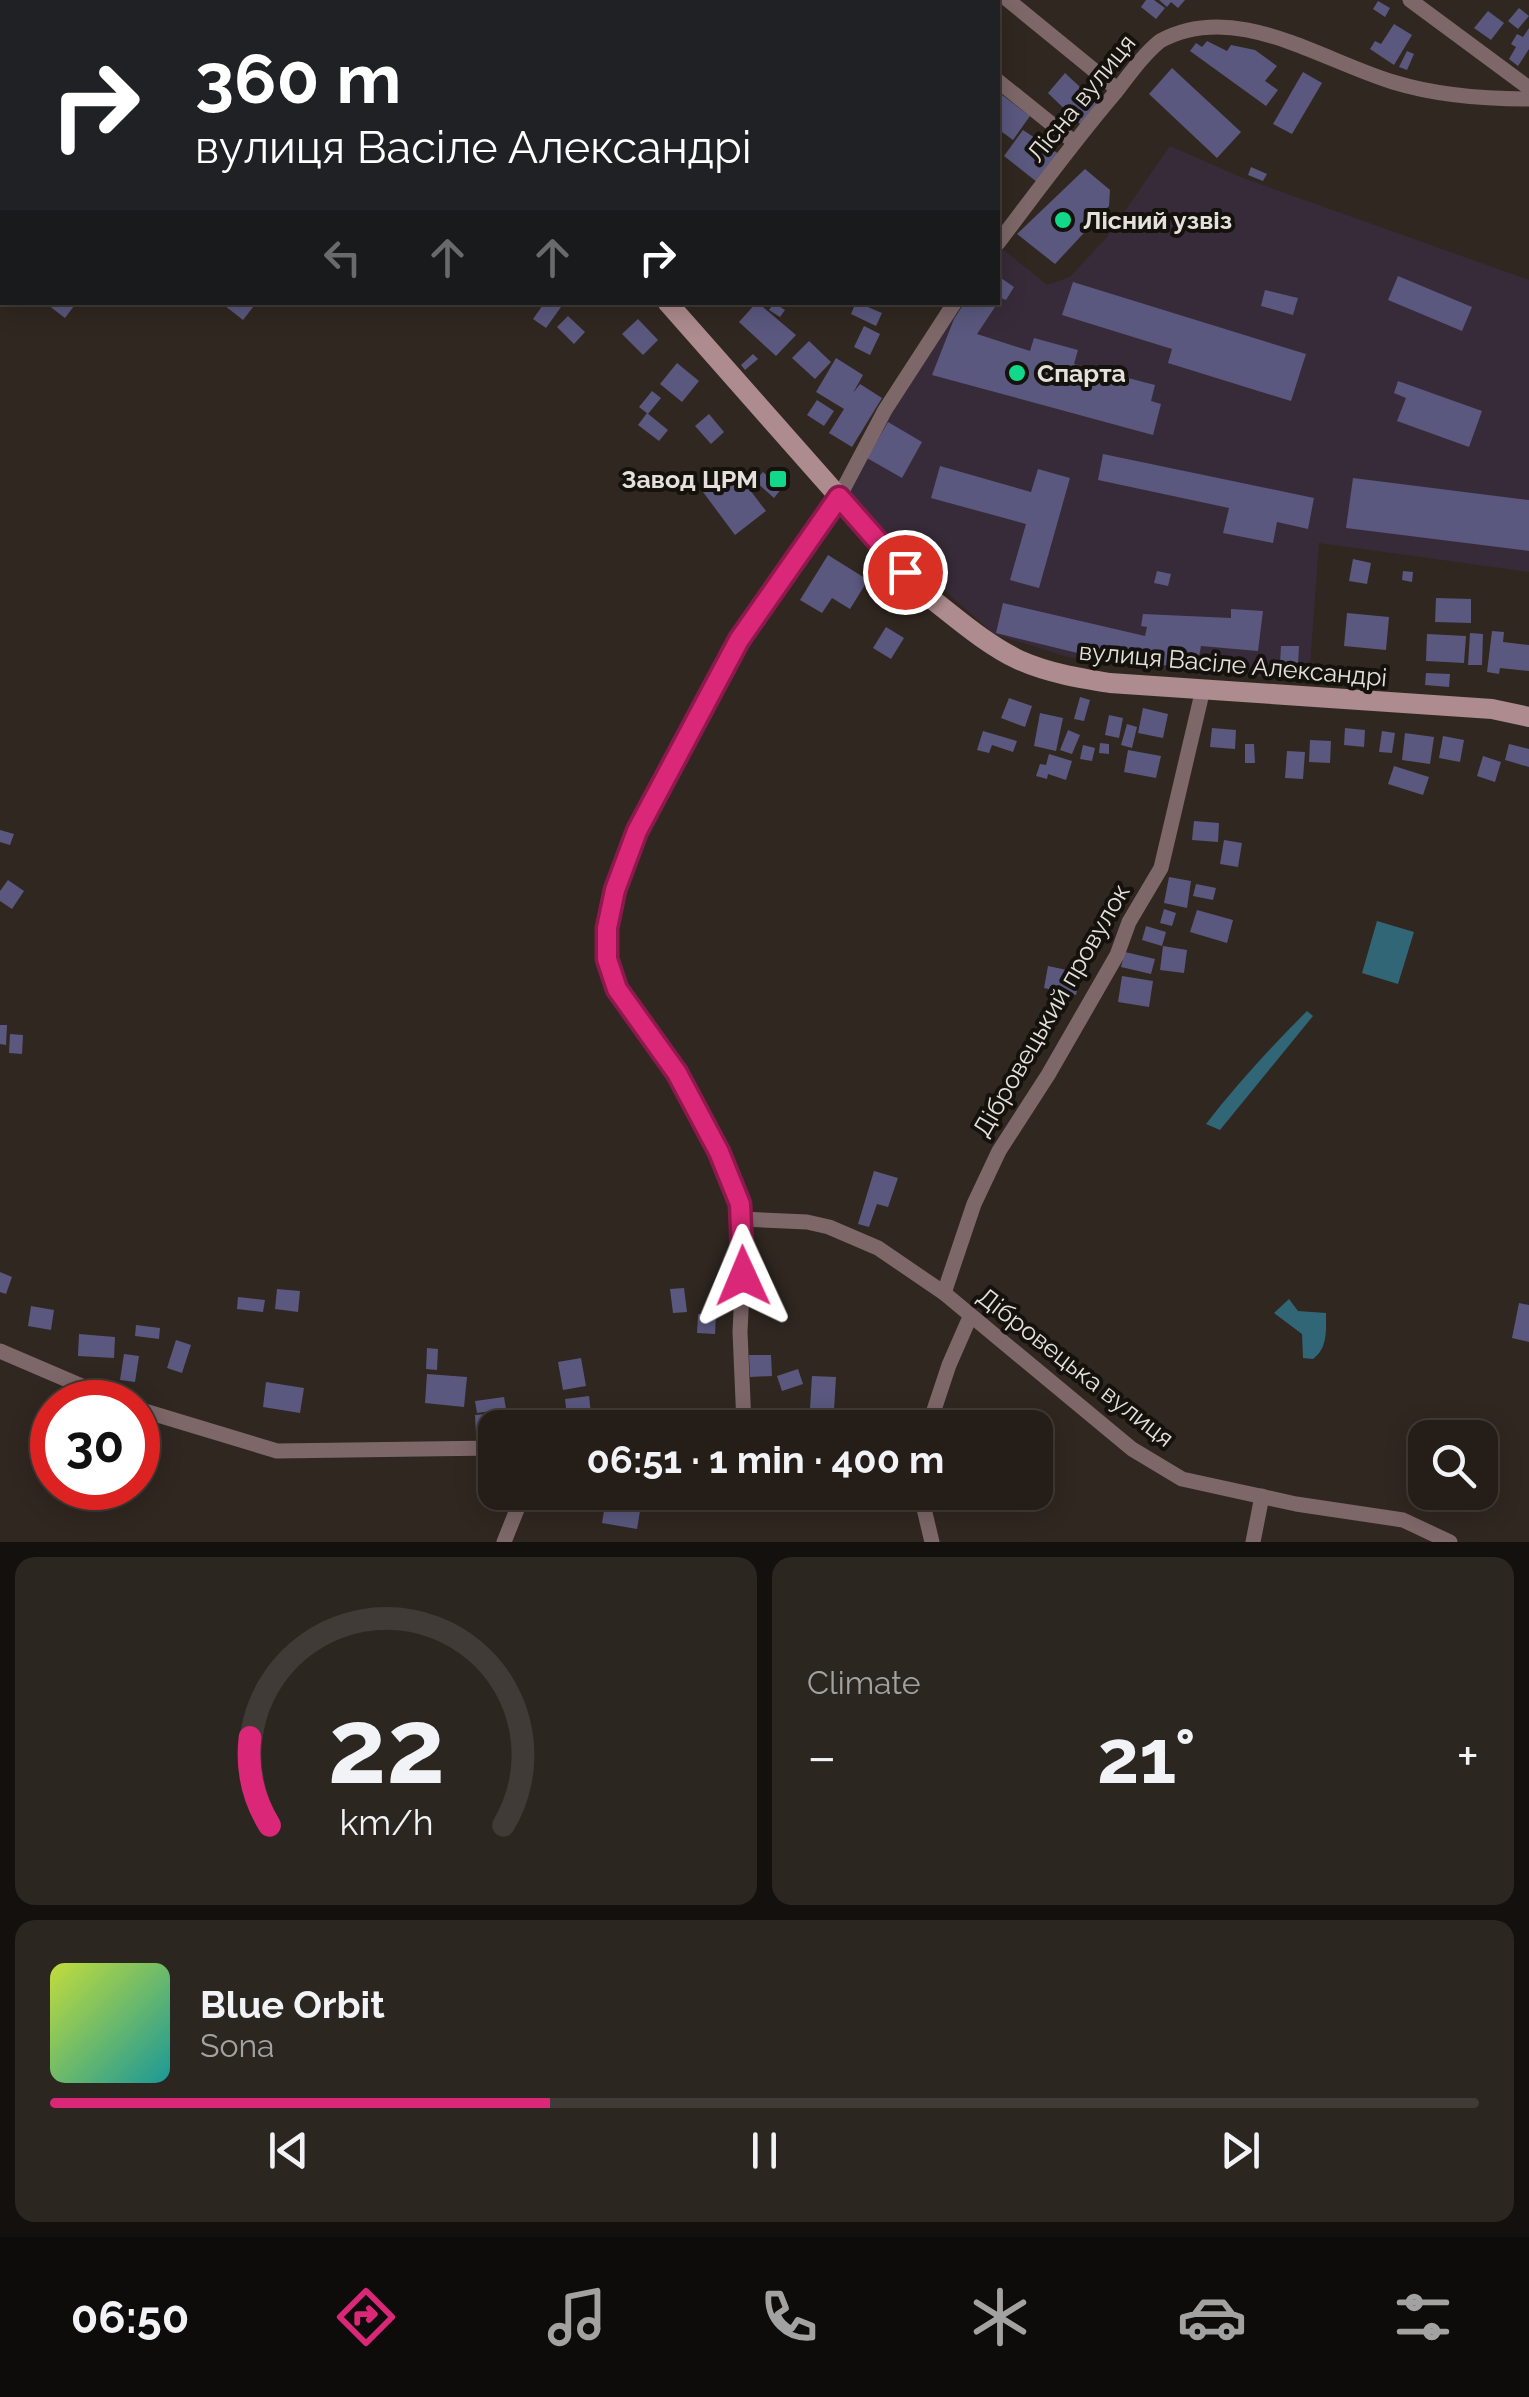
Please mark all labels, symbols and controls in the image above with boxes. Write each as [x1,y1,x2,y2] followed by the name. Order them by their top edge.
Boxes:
[1020,28,1142,168] street label: Лісна вулиця
[195,37,402,119] text: 360 m
[30,40,160,170] icon: right
[195,121,752,174] text: вулиця Васіле Александрі
[1083,205,1232,235] place label: Лісний узвіз
[1052,209,1074,231] marker: Лісний узвіз
[315,230,370,285] icon: left
[420,230,475,285] icon: ahead
[525,230,580,285] icon: ahead
[630,230,685,285] icon: right
[1037,358,1126,388] place label: Спарта
[1006,362,1028,384] marker: Спарта
[621,464,758,494] place label: Завод ЦРМ
[767,468,789,490] marker: Завод ЦРМ
[863,530,948,615] pin
[878,545,933,600] icon: arrive
[1078,636,1388,692] street label: вулиця Васіле Александрі
[966,878,1136,1142] street label: Дібровецький провулок
[691,1224,795,1328] position arrow
[972,1281,1180,1453] street label: Дібровецька вулиця
[30,1380,160,1510] speed limit sign: 30
[1408,1420,1498,1510] map controls
[1408,1420,1498,1510] button: search
[587,1437,944,1482] text: 06:51 · 1 min · 400 m
[807,1664,921,1701] text: Climate
[327,1685,445,1807] text: 22
[1097,1712,1196,1801] text: 21°
[807,1724,837,1789] text: −
[1456,1724,1479,1789] text: +
[339,1801,433,1843] text: km/h
[200,1982,385,2027] text: Blue Orbit
[200,2027,275,2064] text: Sona
[261,2123,316,2178] icon: previous
[737,2123,792,2178] icon: pause
[1213,2123,1268,2178] icon: next
[331,2282,401,2352] icon: directions
[542,2282,612,2352] icon: music
[754,2282,824,2352] icon: phone
[965,2282,1035,2352] icon: climate
[1177,2282,1247,2352] icon: car
[1388,2282,1458,2352] icon: filters
[71,2291,189,2344] text: 06:50

